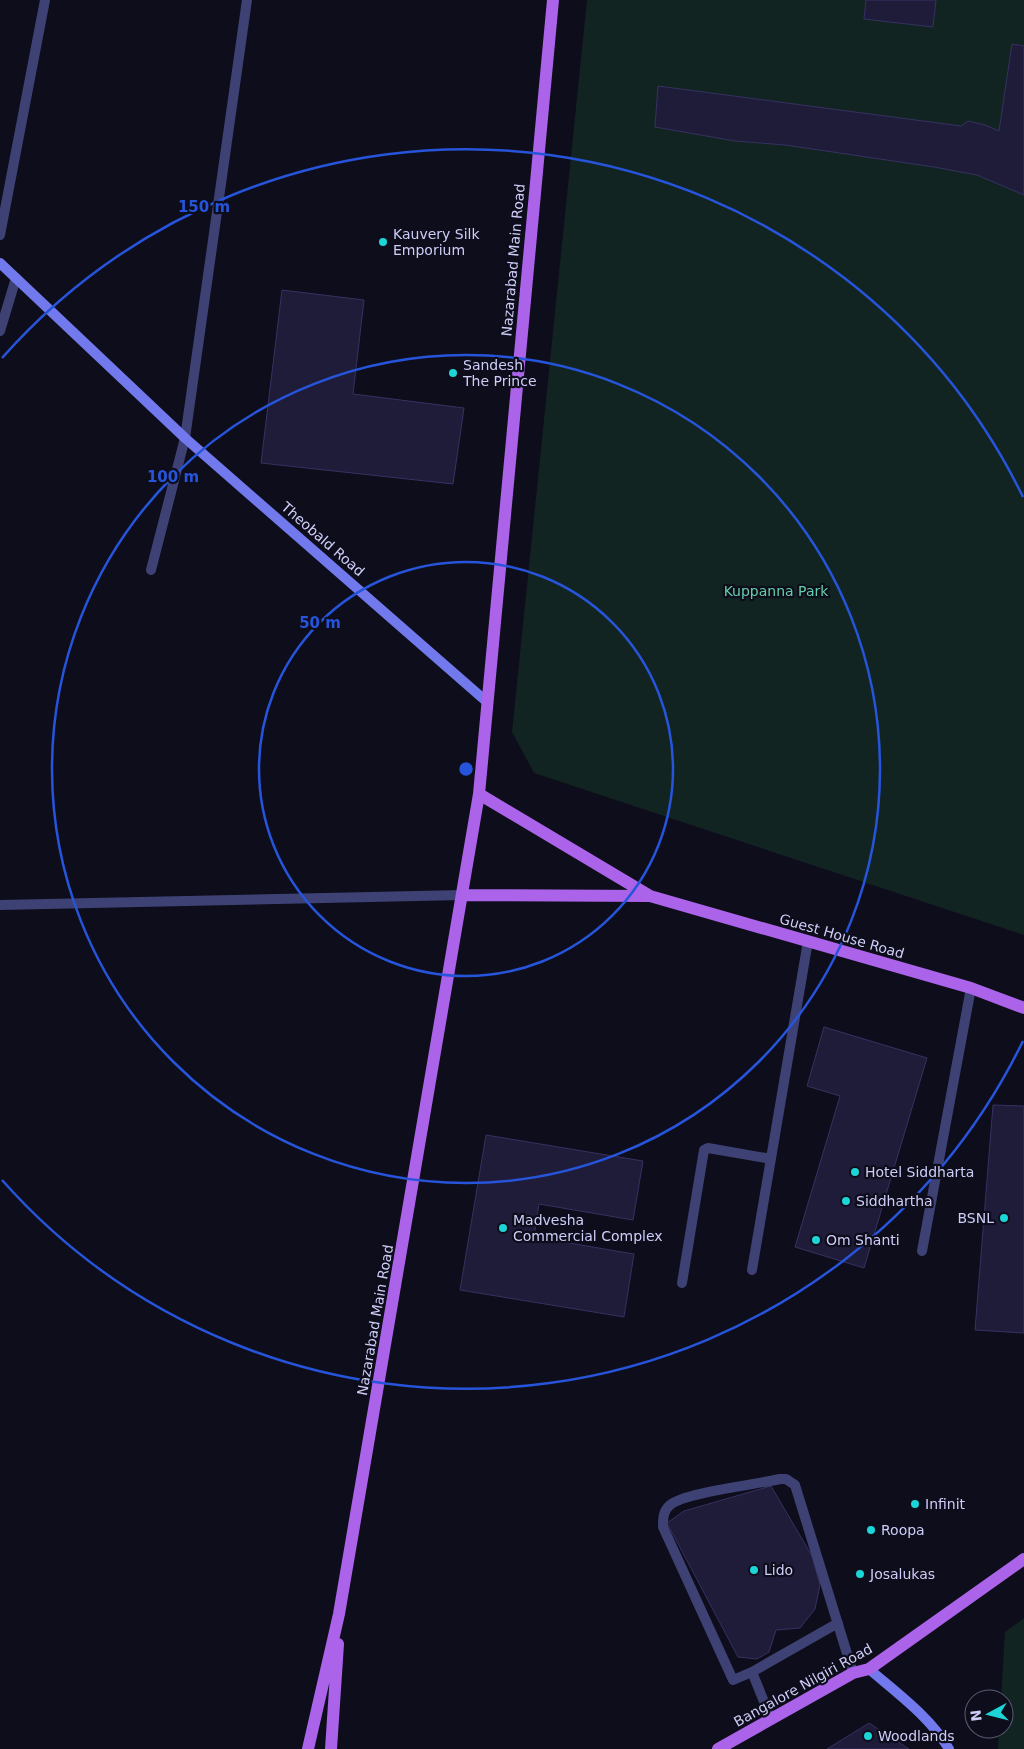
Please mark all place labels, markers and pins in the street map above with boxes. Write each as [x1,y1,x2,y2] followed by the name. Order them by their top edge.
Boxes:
[393,226,480,258] place label: Kauvery Silk Emporium
[377,236,389,248] marker: Kauvery Silk Emporium
[462,357,537,389] place label: Sandesh The Prince
[447,367,459,379] marker: Sandesh The Prince
[457,760,475,778] centre of rings
[865,1164,974,1180] place label: Hotel Siddharta
[849,1166,861,1178] marker: Hotel Siddharta
[856,1193,933,1209] place label: Siddhartha
[840,1195,852,1207] marker: Siddhartha
[957,1210,994,1226] place label: BSNL
[513,1212,663,1244] place label: Madvesha Commercial Complex
[998,1212,1010,1224] marker: BSNL
[497,1222,509,1234] marker: Madvesha Commercial Complex
[826,1232,900,1248] place label: Om Shanti
[810,1234,822,1246] marker: Om Shanti
[925,1496,966,1512] place label: Infinit
[909,1498,921,1510] marker: Infinit
[881,1522,925,1538] place label: Roopa
[865,1524,877,1536] marker: Roopa
[764,1562,793,1578] place label: Lido
[748,1564,760,1576] marker: Lido
[869,1566,935,1582] place label: Josalukas
[854,1568,866,1580] marker: Josalukas
[878,1728,955,1744] place label: Woodlands
[862,1730,874,1742] marker: Woodlands

